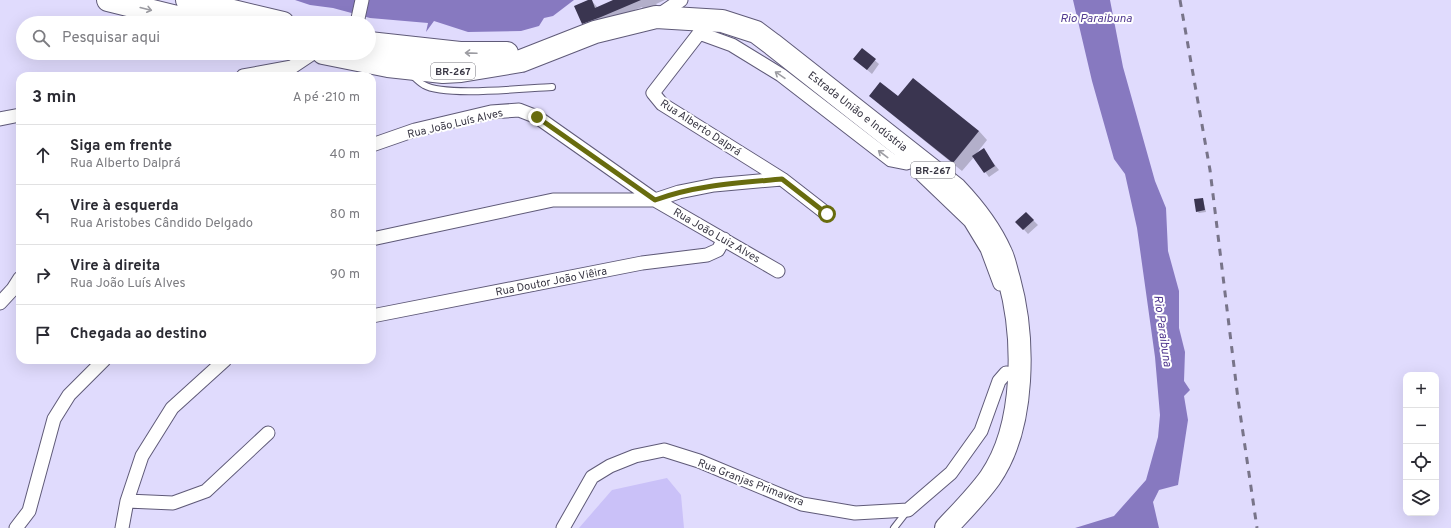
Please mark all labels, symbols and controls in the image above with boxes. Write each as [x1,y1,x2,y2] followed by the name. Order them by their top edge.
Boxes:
[139,6,152,14] one-way arrow
[1060,11,1133,27] water label: Rio Paraibuna
[16,16,376,60] search box
[30,27,52,49] icon: search
[62,29,160,48] text: Pesquisar aqui
[465,49,478,57] one-way arrow
[431,63,475,79] road number: BR-267
[805,68,910,155] street label: Estrada União e Indústria
[775,70,786,79] one-way arrow
[32,87,76,109] text: 3 min
[293,90,360,106] text: A pé · 210 m
[657,97,744,159] street label: Rua Alberto Dalprá
[406,106,504,142] street label: Rua João Luís Alves
[528,108,546,126] route end
[70,137,172,156] text: Siga em frente
[32,144,54,166] icon: ahead
[330,147,360,163] text: 40 m
[878,150,889,158] one-way arrow
[70,156,181,172] text: Rua Alberto Dalprá
[911,162,955,178] road number: BR-267
[70,197,179,216] text: Vire à esquerda
[32,204,54,226] icon: left
[670,205,763,266] street label: Rua Joāo Luiz Alves
[818,205,836,223] route start
[330,207,360,223] text: 80 m
[70,216,253,232] text: Rua Aristobes Cândido Delgado
[70,257,160,276] text: Vire à direita
[32,264,54,286] icon: right
[494,264,608,300] street label: Rua Doutor João Viêira
[330,267,360,283] text: 90 m
[70,276,186,292] text: Rua João Luís Alves
[1149,294,1175,369] water label: Rio Paraibuna
[32,324,54,346] icon: arrive
[70,325,207,344] text: Chegada ao destino
[1403,372,1439,516] map controls
[1403,372,1439,408] button: +
[1403,408,1439,444] button: −
[1403,444,1439,480] button: locate
[696,456,806,510] street label: Rua Granjas Primavera
[1403,480,1439,516] button: layers

